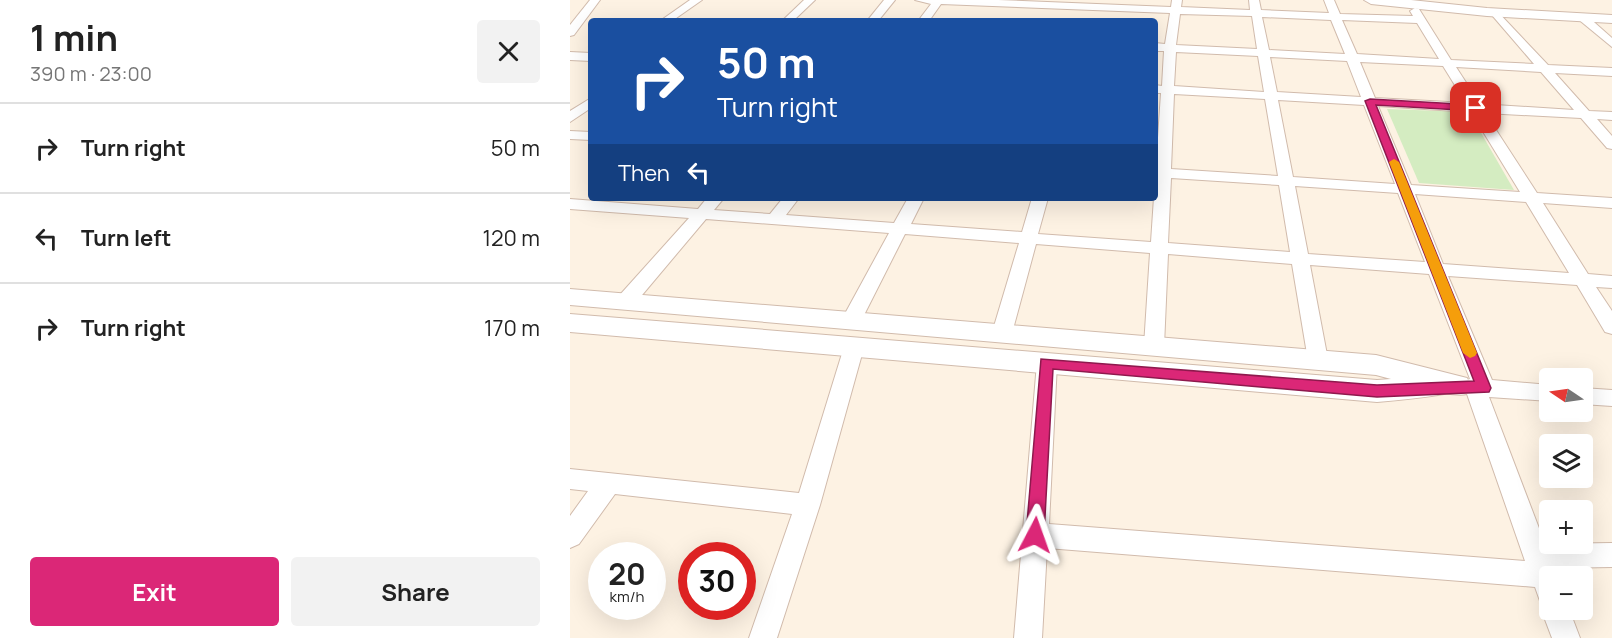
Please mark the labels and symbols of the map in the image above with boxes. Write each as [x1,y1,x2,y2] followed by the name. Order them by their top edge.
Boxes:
[1450,82,1501,133] pin
[1539,368,1593,422] north arrow
[1003,503,1067,567] position arrow
[678,542,756,620] speed limit sign: 30

